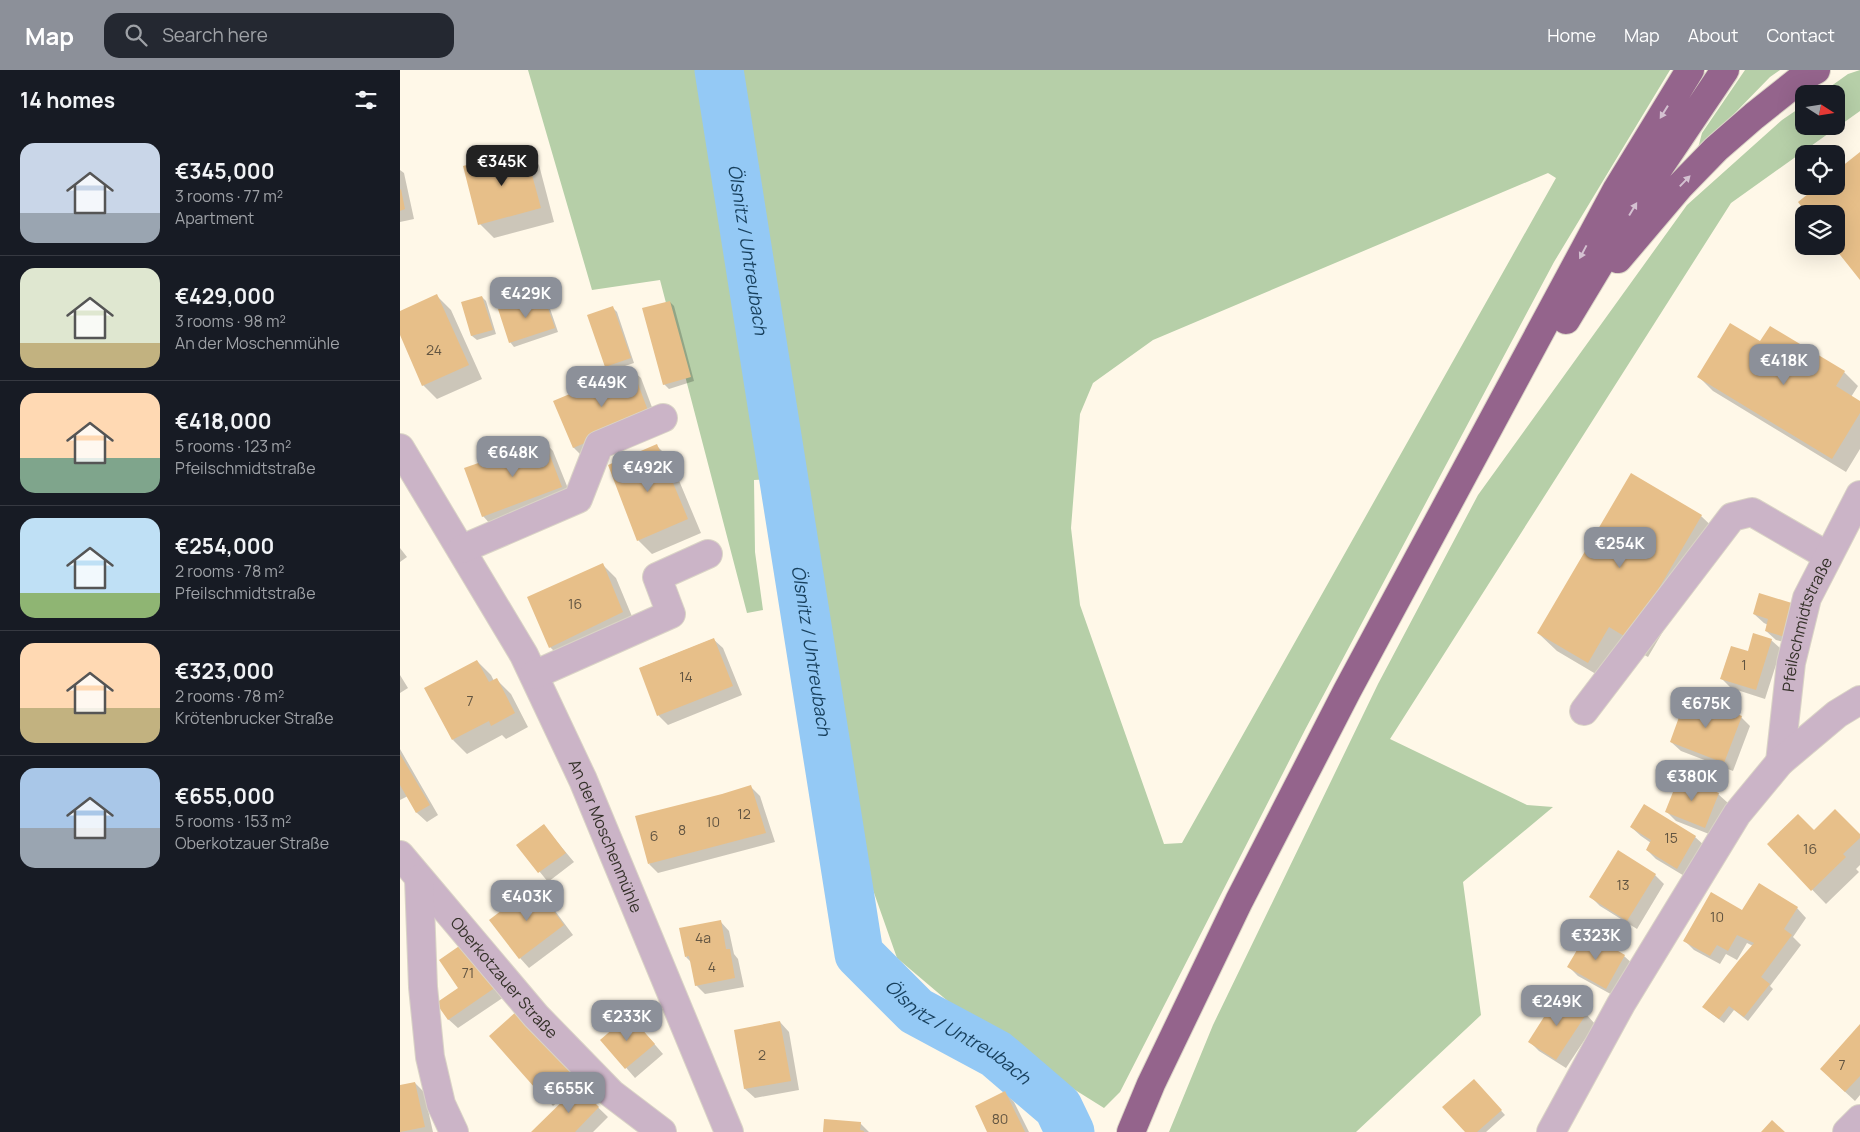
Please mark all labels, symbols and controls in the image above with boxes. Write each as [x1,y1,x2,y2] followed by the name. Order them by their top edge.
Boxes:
[104,13,454,58] search box
[25,19,74,52] text: Map
[122,21,150,49] icon: search
[162,22,268,48] text: Search here
[1547,23,1596,47] text: Home
[1624,23,1660,47] text: Map
[1688,23,1738,47] text: About
[1766,23,1835,47] text: Contact
[1795,85,1845,135] north arrow
[1795,85,1845,255] map controls
[20,86,115,114] text: 14 homes
[352,86,380,114] icon: filters
[1660,105,1669,118] one-way arrow
[467,144,537,187] pin: €345K
[1795,145,1845,195] button: locate
[477,150,527,172] text: €345K
[175,157,274,185] text: €345,000
[60,163,120,223] icon: home
[723,163,774,338] water label: Ölsnitz / Untreubach
[1678,175,1690,187] one-way arrow
[175,185,283,207] text: 3 rooms · 77 m²
[1628,203,1637,216] one-way arrow
[1795,205,1845,255] button: layers
[175,207,254,229] text: Apartment
[1579,245,1587,259] one-way arrow
[491,276,561,319] pin: €429K
[175,282,275,310] text: €429,000
[501,282,551,304] text: €429K
[60,288,120,348] icon: home
[175,310,286,332] text: 3 rooms · 98 m²
[175,332,340,354] text: An der Moschenmühle
[426,340,442,359] house number: 24
[1749,344,1819,386] pin: €418K
[1760,349,1808,371] text: €418K
[567,366,637,408] pin: €449K
[577,371,627,393] text: €449K
[175,407,272,435] text: €418,000
[60,413,120,473] icon: home
[175,435,291,457] text: 5 rooms · 123 m²
[478,436,548,478] pin: €648K
[488,441,538,463] text: €648K
[613,450,683,493] pin: €492K
[623,456,673,478] text: €492K
[175,457,316,479] text: Pfeilschmidtstraße
[1585,526,1655,569] pin: €254K
[175,532,274,560] text: €254,000
[1595,532,1645,554] text: €254K
[60,538,120,598] icon: home
[1777,553,1837,693] street label: Pfeilschmidtstraße
[175,560,284,582] text: 2 rooms · 78 m²
[787,564,837,739] water label: Ölsnitz / Untreubach
[175,582,316,604] text: Pfeilschmidtstraße
[568,594,582,613] house number: 16
[1741,655,1747,674] house number: 1
[175,657,274,685] text: €323,000
[60,663,120,723] icon: home
[679,667,693,686] house number: 14
[175,685,284,707] text: 2 rooms · 78 m²
[1671,686,1741,729] pin: €675K
[466,691,474,710] house number: 7
[1681,692,1731,714] text: €675K
[175,707,334,729] text: Krötenbrucker Straße
[564,756,648,916] street label: An der Moschenmühle
[1657,760,1727,802] pin: €380K
[1667,765,1717,787] text: €380K
[175,782,275,810] text: €655,000
[60,788,120,848] icon: home
[737,804,751,823] house number: 12
[175,810,291,832] text: 5 rooms · 153 m²
[706,812,720,831] house number: 10
[678,820,686,839] house number: 8
[650,826,658,845] house number: 6
[1664,828,1678,847] house number: 15
[175,832,329,854] text: Oberkotzauer Straße
[1803,839,1817,858] house number: 16
[1616,875,1630,894] house number: 13
[492,880,562,922] pin: €403K
[502,885,552,907] text: €403K
[1710,907,1724,926] house number: 10
[446,912,563,1043] street label: Oberkotzauer Straße
[1561,918,1631,961] pin: €323K
[1571,924,1621,946] text: €323K
[695,928,711,947] house number: 4a
[708,957,716,976] house number: 4
[462,963,474,982] house number: 71
[880,974,1037,1090] water label: Ölsnitz / Untreubach
[1522,984,1592,1027] pin: €249K
[1532,990,1582,1012] text: €249K
[592,1000,662,1042] pin: €233K
[602,1005,652,1027] text: €233K
[758,1045,766,1064] house number: 2
[1838,1055,1846,1074] house number: 7
[534,1072,604,1114] pin: €655K
[544,1077,594,1099] text: €655K
[992,1109,1008,1128] house number: 80

